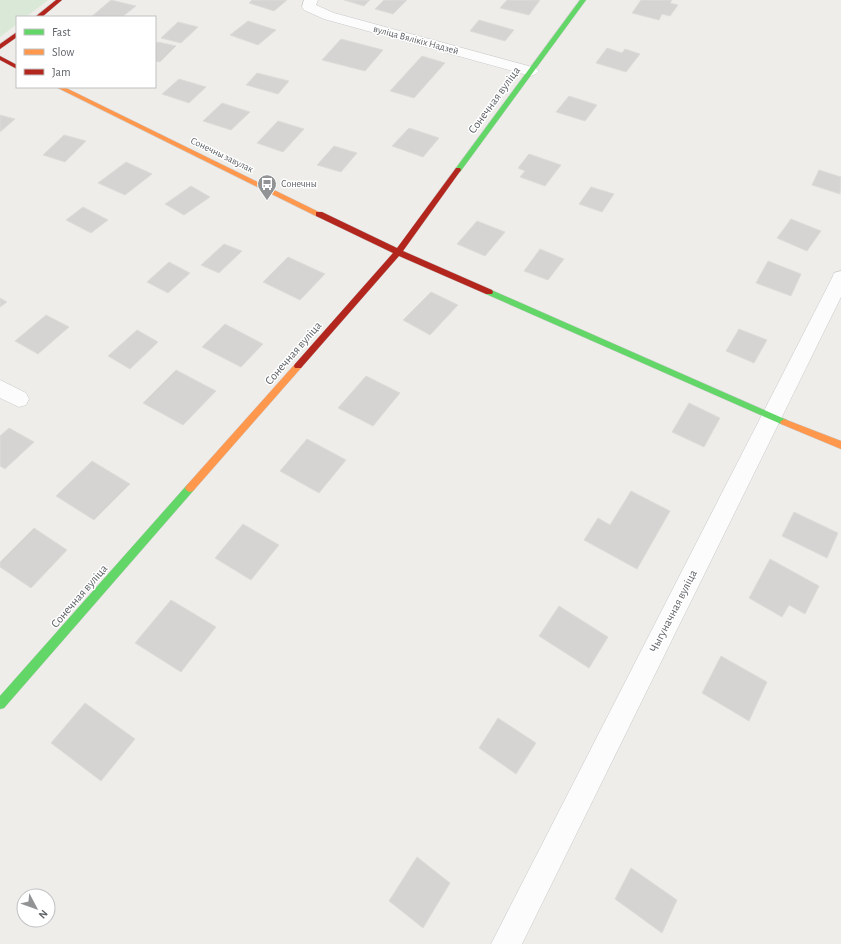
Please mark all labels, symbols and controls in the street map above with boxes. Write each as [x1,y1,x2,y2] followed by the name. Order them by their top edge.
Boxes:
[16,16,156,88] legend
[372,24,460,56] street label: вуліца Вялікіх Надзей
[52,26,71,38] text: Fast
[52,46,74,58] text: Slow
[466,64,523,136] street label: Сонечная вуліца
[52,66,71,78] text: Jam
[189,135,255,175] street label: Сонечны завулак
[256,173,278,201] bus stop icon: Сонечны
[281,179,317,189] place label: Сонечны
[262,319,325,388] street label: Сонечная вуліца
[48,562,111,631] street label: Сонечная вуліца
[647,567,700,655] street label: Чыгуначная вуліца
[16,888,56,928] north arrow
[37,908,50,921] text: N

